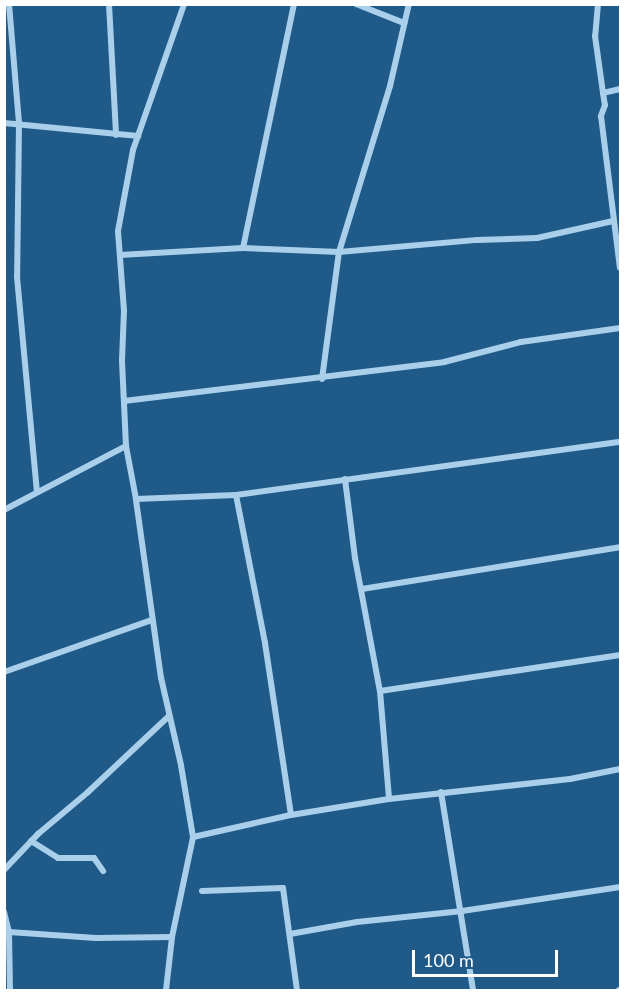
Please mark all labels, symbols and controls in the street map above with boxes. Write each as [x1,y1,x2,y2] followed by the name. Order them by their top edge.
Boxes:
[415,938,560,976] scale bar
[423,949,474,971] text: 100 m

